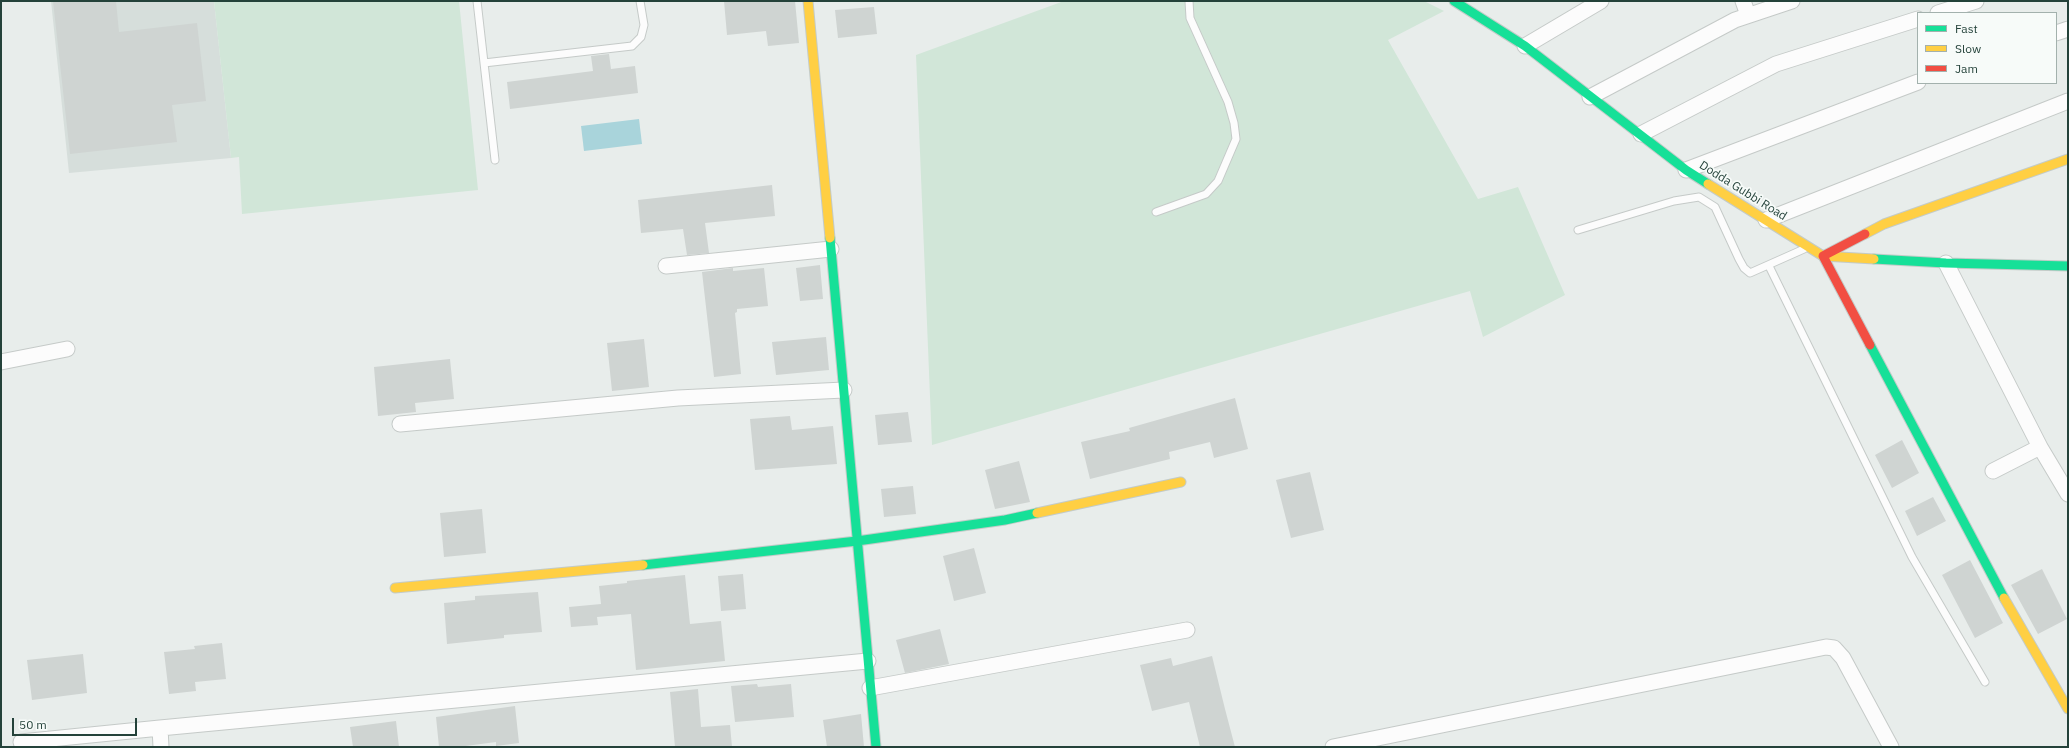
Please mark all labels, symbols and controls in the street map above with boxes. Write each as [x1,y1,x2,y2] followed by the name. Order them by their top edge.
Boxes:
[1917,12,2057,84] legend
[1955,21,1978,36] text: Fast
[1955,41,1981,56] text: Slow
[1955,61,1978,76] text: Jam
[1697,158,1789,224] street label: Dodda Gubbi Road
[14,710,139,736] scale bar
[19,717,47,732] text: 50 m

